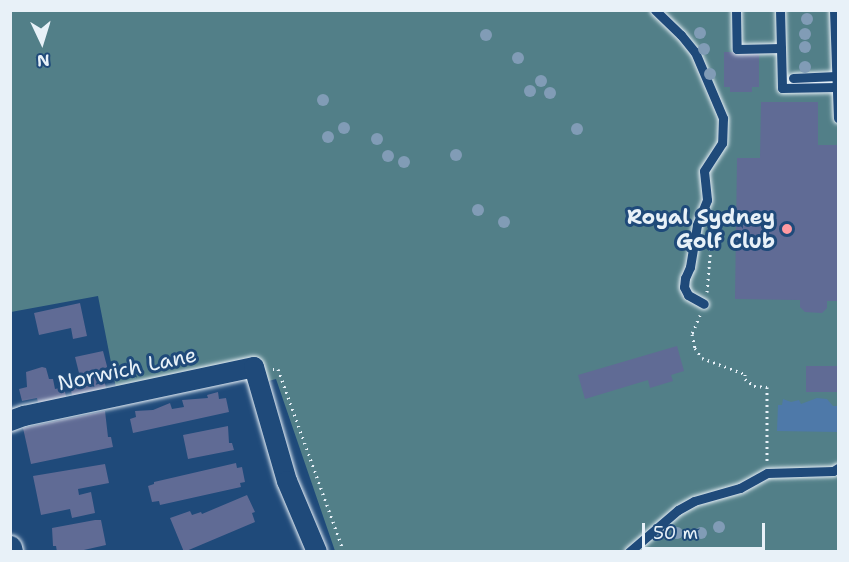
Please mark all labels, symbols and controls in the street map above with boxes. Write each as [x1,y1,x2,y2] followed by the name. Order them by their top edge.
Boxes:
[12,12,72,72] north arrow
[36,50,50,71] text: N
[627,204,775,254] place label: Royal Sydney Golf Club
[780,222,794,236] marker: Royal Sydney Golf Club
[55,342,199,396] street label: Norwich Lane
[645,511,768,549] scale bar
[653,521,698,545] text: 50 m

